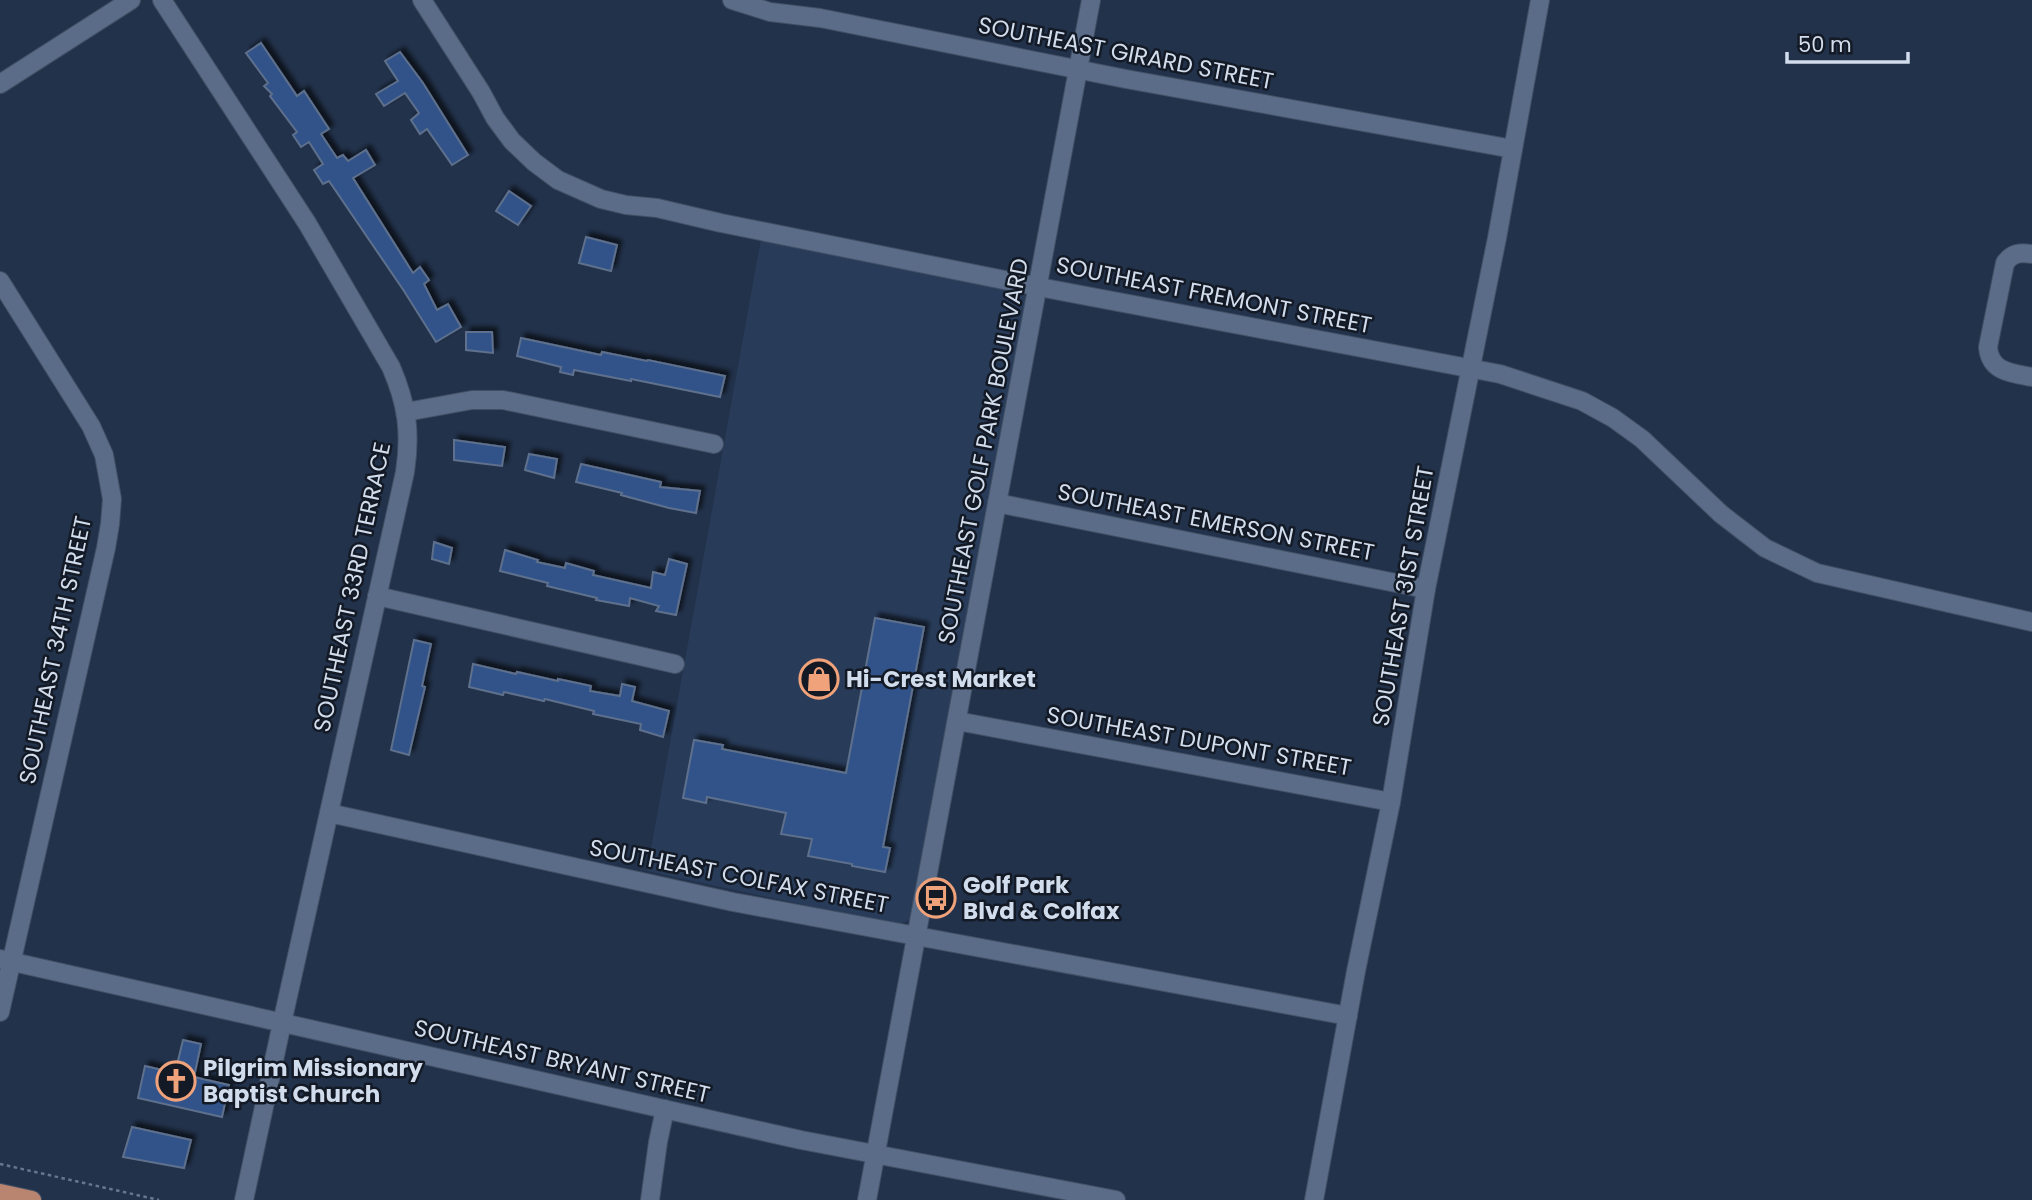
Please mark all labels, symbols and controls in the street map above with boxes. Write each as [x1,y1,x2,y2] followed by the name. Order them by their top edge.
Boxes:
[976,9,1276,97] street label: SOUTHEAST GIRARD STREET
[1787,21,1908,65] scale bar
[1798,30,1852,59] text: 50 m
[1053,249,1375,341] street label: SOUTHEAST FREMONT STREET
[930,256,1036,646] street label: SOUTHEAST GOLF PARK BOULEVARD
[306,439,398,735] street label: SOUTHEAST 33RD TERRACE
[1364,463,1442,729] street label: SOUTHEAST 31ST STREET
[1055,476,1377,568] street label: SOUTHEAST EMERSON STREET
[11,513,99,787] street label: SOUTHEAST 34TH STREET
[798,658,840,700] shop icon: Hi-Crest Market
[846,663,1036,695] place label: Hi-Crest Market
[1044,698,1354,784] street label: SOUTHEAST DUPONT STREET
[587,831,891,921] street label: SOUTHEAST COLFAX STREET
[963,869,1120,927] place label: Golf Park Blvd & Colfax
[915,877,957,919] bus stop icon: Golf Park Blvd & Colfax
[411,1011,713,1111] street label: SOUTHEAST BRYANT STREET
[203,1052,423,1110] place label: Pilgrim Missionary Baptist Church
[155,1060,197,1102] church icon: Pilgrim Missionary Baptist Church

